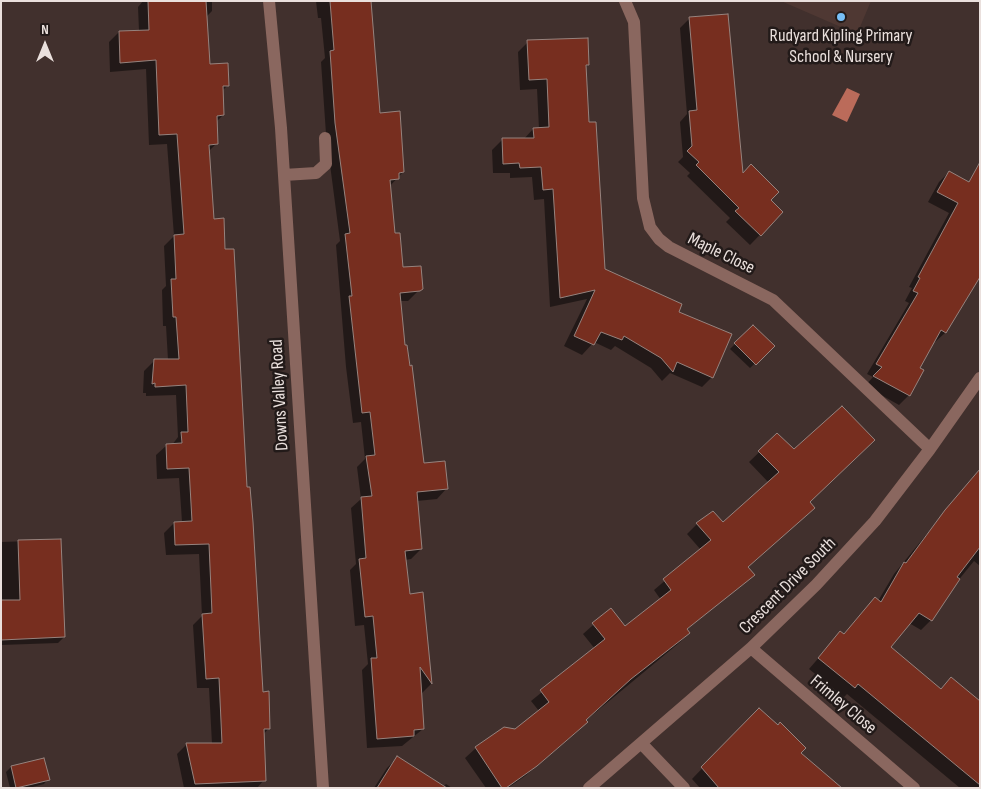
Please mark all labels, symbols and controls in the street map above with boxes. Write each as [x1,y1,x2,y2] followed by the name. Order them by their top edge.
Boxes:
[835,11,847,23] marker: Rudyard Kipling Primary School & Nursery
[20,20,70,70] north arrow
[41,21,49,38] text: N
[770,25,912,68] place label: Rudyard Kipling Primary School & Nursery
[684,229,758,279] street label: Maple Close
[266,339,294,451] street label: Downs Valley Road
[735,533,841,639] street label: Crescent Drive South
[805,671,881,739] street label: Frimley Close

